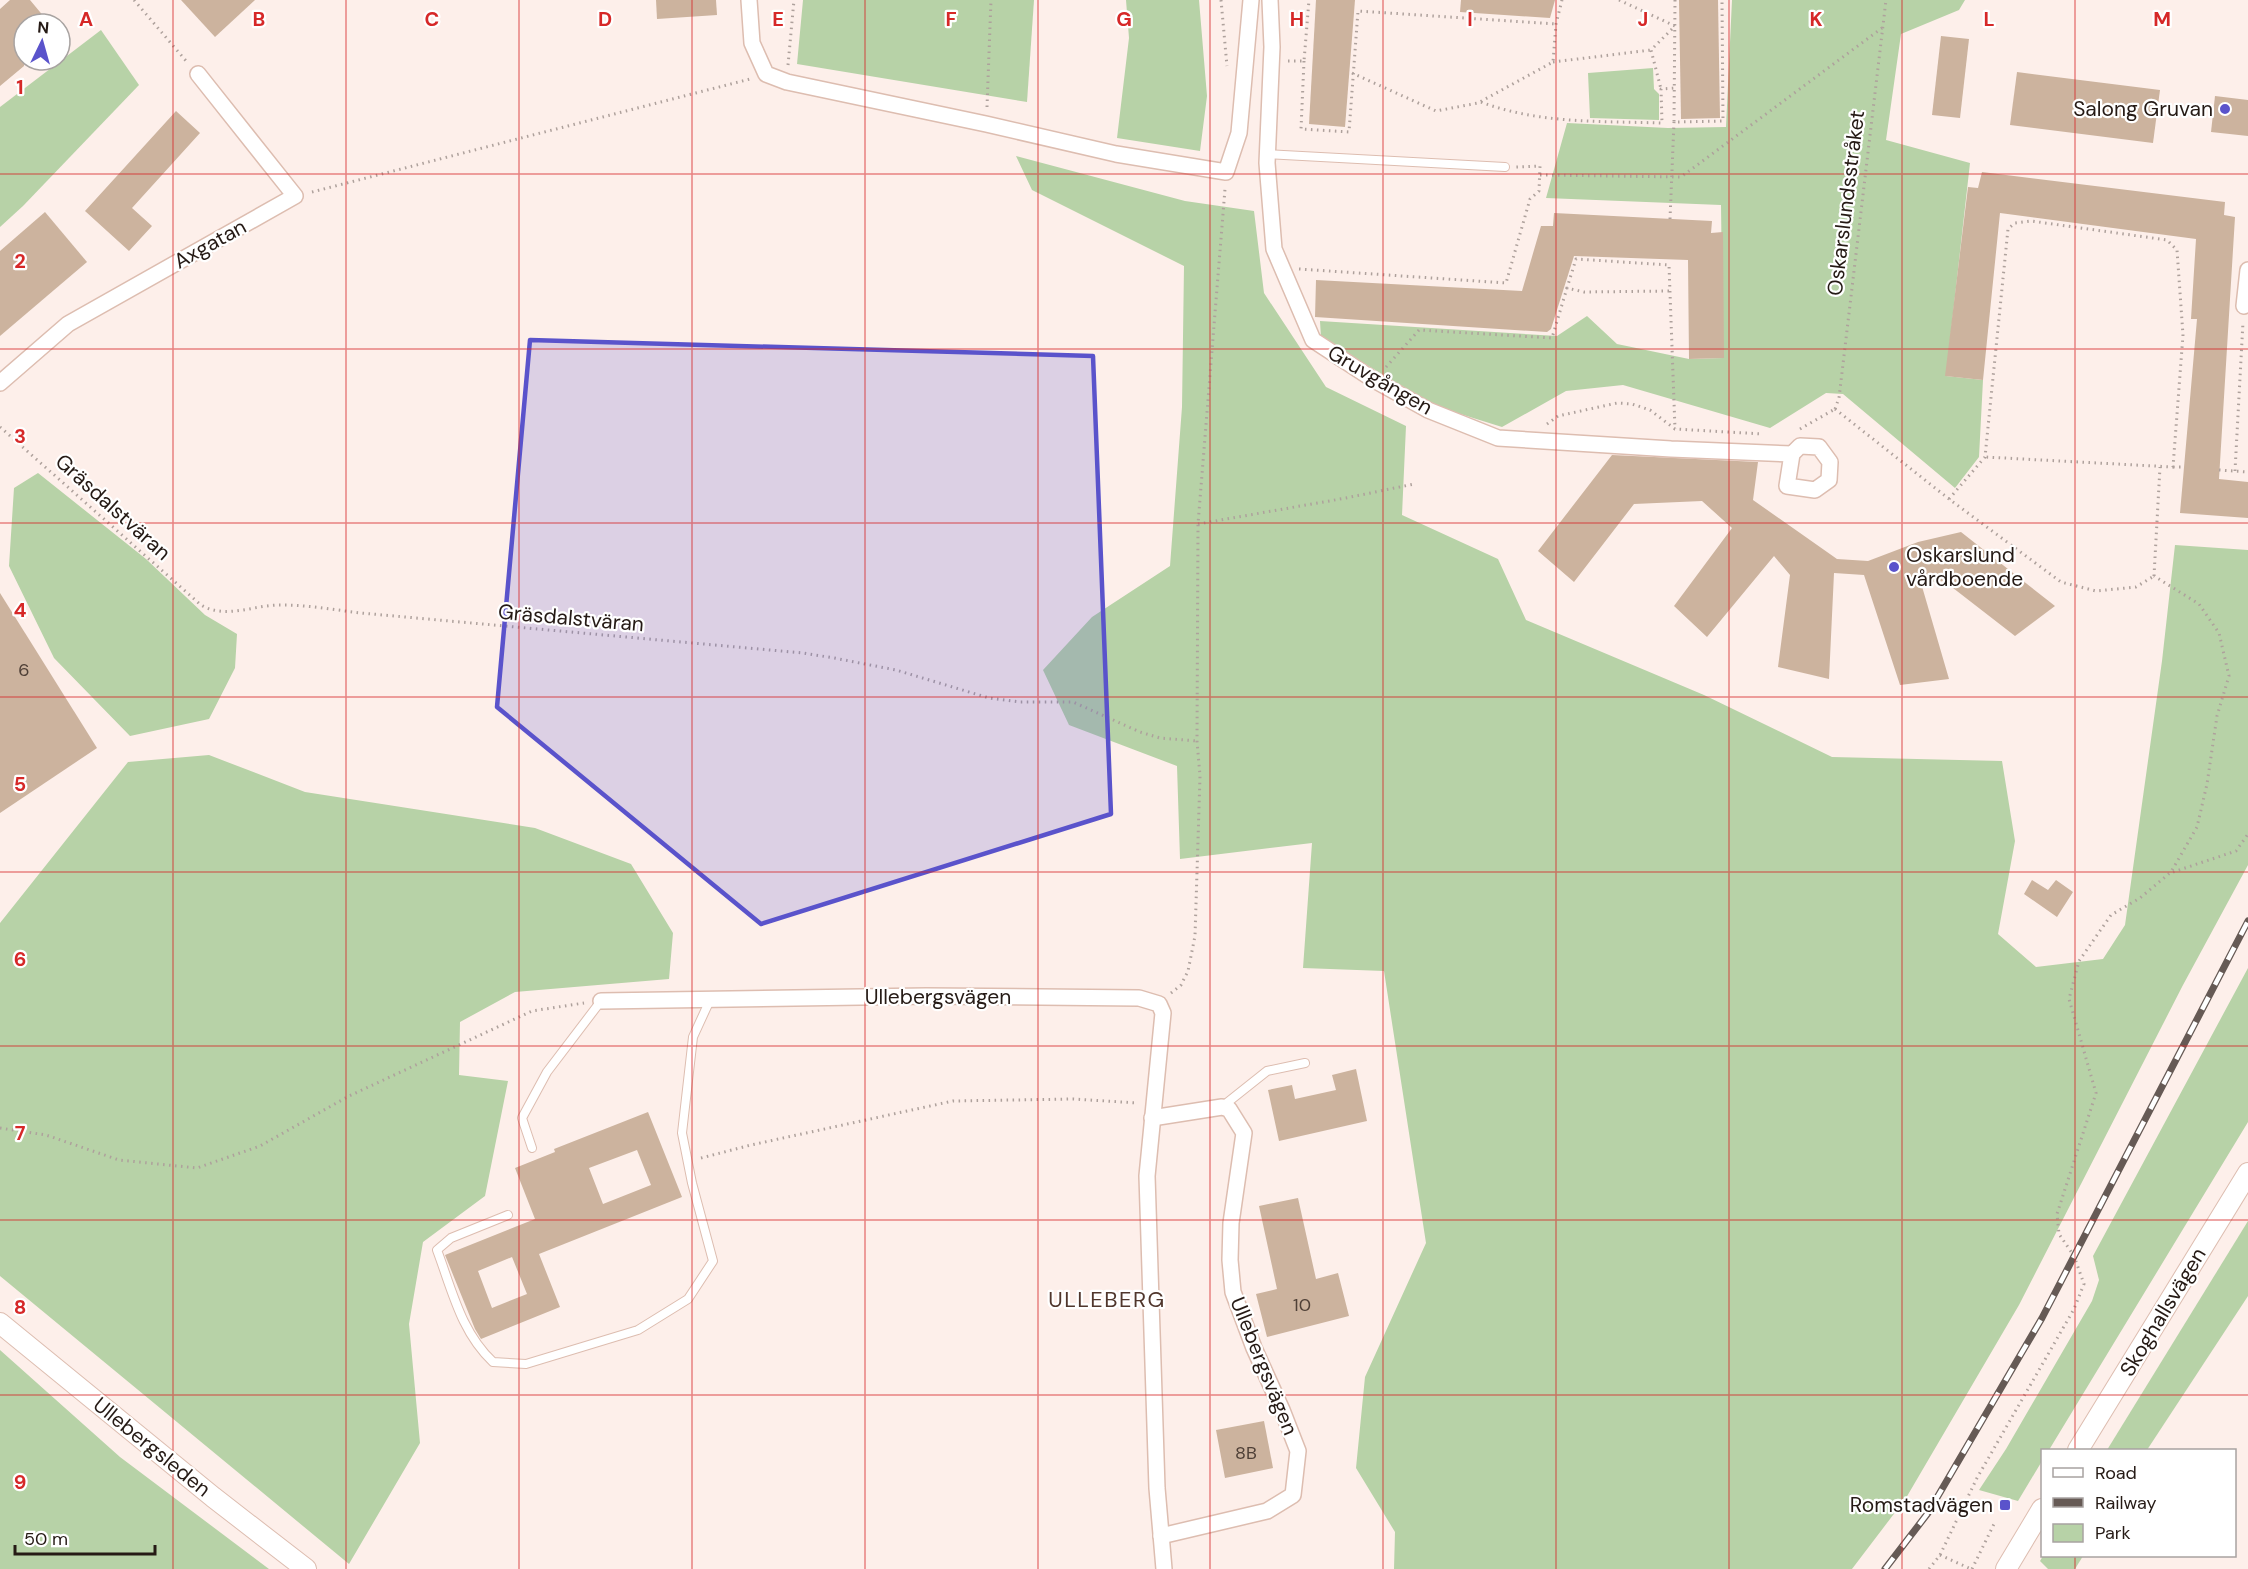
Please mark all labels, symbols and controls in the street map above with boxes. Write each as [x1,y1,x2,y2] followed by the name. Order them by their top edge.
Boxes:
[79,6,93,32] text: A
[253,6,265,32] text: B
[425,6,439,32] text: C
[598,6,612,32] text: D
[772,6,784,32] text: E
[945,6,957,32] text: F
[1116,6,1132,32] text: G
[1290,6,1304,32] text: H
[1467,6,1473,32] text: I
[1638,6,1648,32] text: J
[1809,6,1823,32] text: K
[1983,6,1995,32] text: L
[2153,6,2171,32] text: M
[12,12,72,72] north arrow
[37,17,50,39] text: N
[16,74,24,100] text: 1
[2073,95,2213,123] place label: Salong Gruvan
[2218,102,2232,116] marker: Salong Gruvan
[1821,109,1871,297] street label: Oskarslundsstråket
[169,213,251,275] street label: Axgatan
[14,248,26,274] text: 2
[1322,339,1438,421] street label: Gruvgången
[14,423,26,449] text: 3
[49,448,177,566] street label: Gräsdalstväran
[1906,541,2023,593] place label: Oskarslund vårdboende
[1887,560,1901,574] marker: Oskarslund vårdboende
[14,597,27,623] text: 4
[497,598,645,638] street label: Gräsdalstväran
[18,658,30,682] house number: 6
[14,771,26,797] text: 5
[14,946,26,972] text: 6
[865,983,1011,1011] street label: Ullebergsvägen
[15,1120,26,1146] text: 7
[2113,1242,2213,1382] street label: Skoghallsvägen
[1048,1285,1166,1314] district label: ULLEBERG
[1224,1293,1304,1439] street label: Ullebergsvägen
[1293,1293,1311,1317] house number: 10
[14,1294,26,1320] text: 8
[87,1391,217,1503] street label: Ullebergsleden
[1235,1441,1257,1465] house number: 8B
[2041,1449,2236,1557] legend
[2095,1461,2137,1485] text: Road
[14,1469,26,1495] text: 9
[1850,1491,1993,1519] place label: Romstadvägen
[2095,1491,2157,1515] text: Railway
[1998,1498,2012,1512] marker: Romstadvägen
[15,1518,154,1556] scale bar
[2095,1521,2131,1545] text: Park
[24,1527,68,1551] text: 50 m

